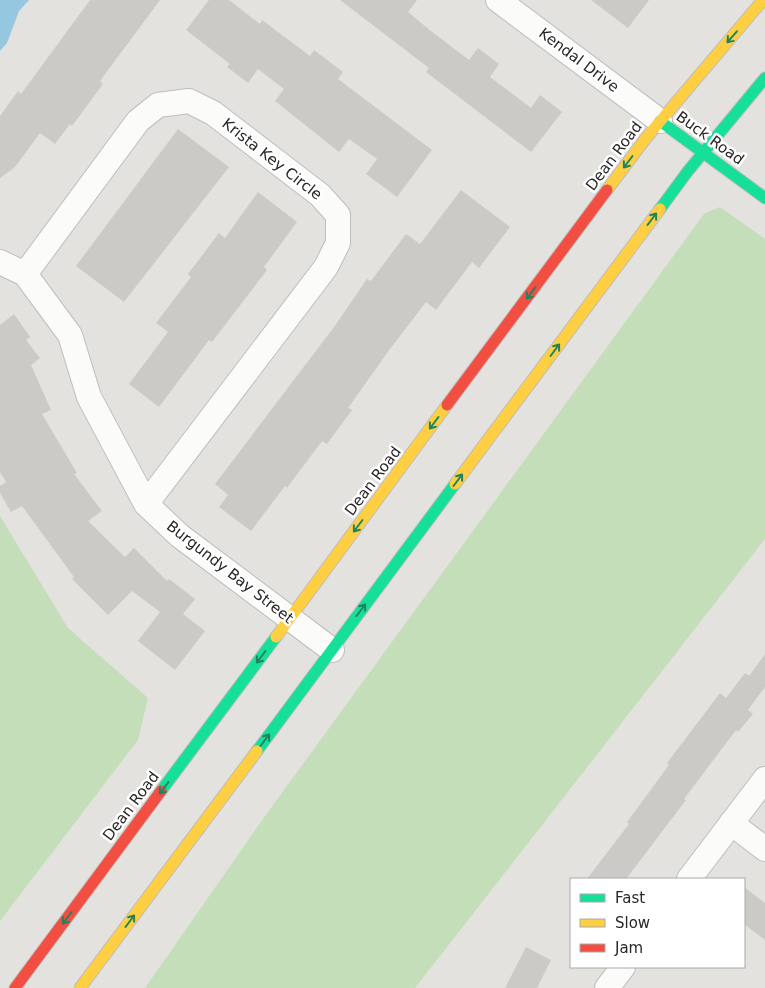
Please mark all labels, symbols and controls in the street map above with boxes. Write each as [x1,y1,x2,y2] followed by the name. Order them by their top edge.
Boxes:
[535,24,623,96] street label: Kendal Drive
[726,30,737,43] one-way arrow
[673,107,747,169] street label: Buck Road
[218,114,326,204] street label: Krista Key Circle
[582,118,646,194] street label: Dean Road
[623,155,633,169] one-way arrow
[646,213,657,226] one-way arrow
[526,286,537,299] one-way arrow
[549,344,560,357] one-way arrow
[429,416,440,429] one-way arrow
[341,443,405,519] street label: Dean Road
[452,474,463,487] one-way arrow
[163,517,297,627] street label: Burgundy Bay Street
[353,519,363,533] one-way arrow
[355,604,366,617] one-way arrow
[255,650,266,663] one-way arrow
[259,734,270,747] one-way arrow
[99,768,163,844] street label: Dean Road
[159,781,169,795] one-way arrow
[570,878,745,968] legend
[615,889,645,907] text: Fast
[62,911,72,925] one-way arrow
[125,914,135,928] one-way arrow
[615,914,650,932] text: Slow
[614,939,643,957] text: Jam

